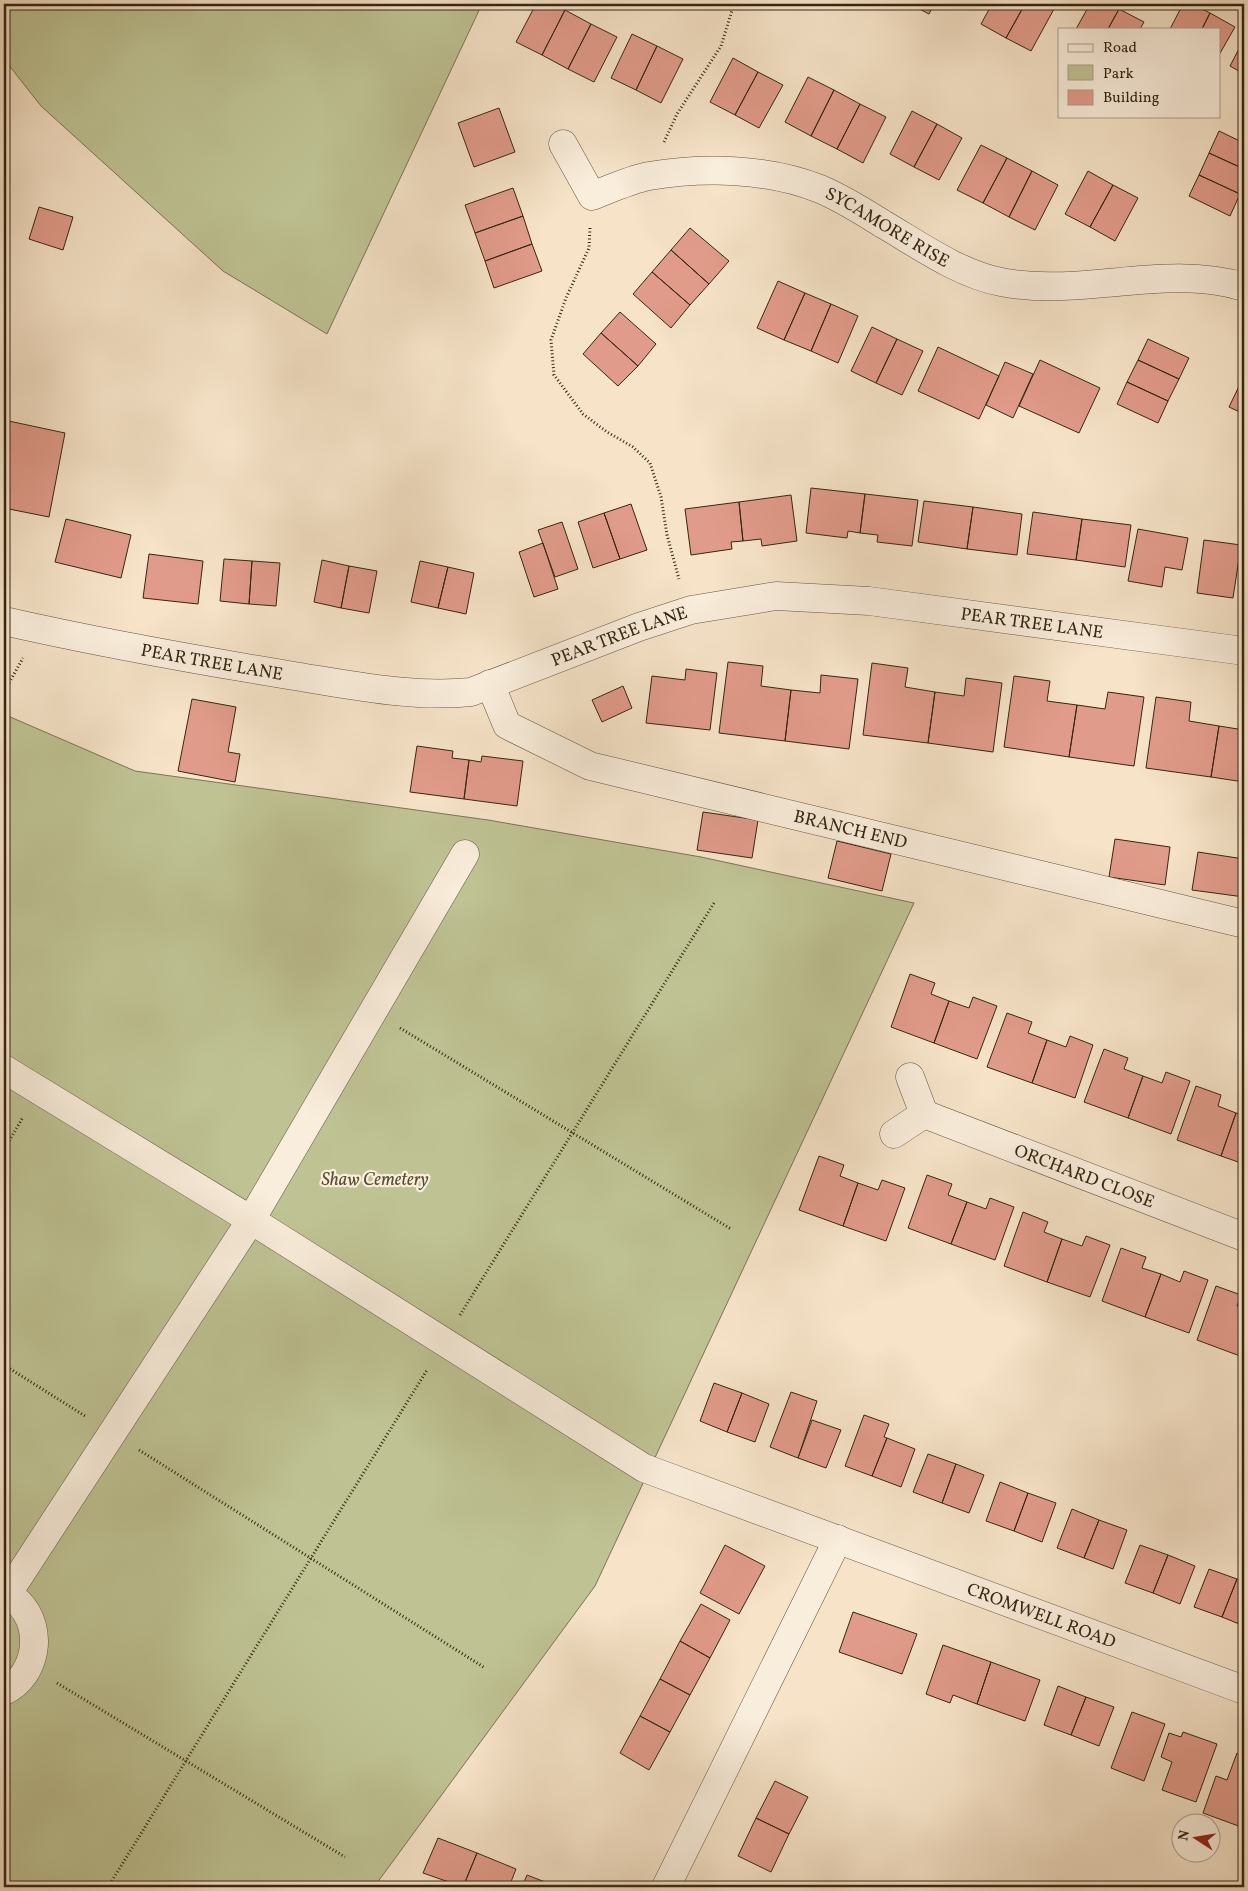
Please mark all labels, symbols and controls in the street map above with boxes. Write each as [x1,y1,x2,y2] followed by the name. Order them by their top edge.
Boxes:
[1058,28,1220,118] legend
[1103,38,1137,59] text: Road
[1103,64,1134,85] text: Park
[1103,88,1160,109] text: Building
[821,182,953,275] street label: SYCAMORE RISE
[548,601,691,674] street label: PEAR TREE LANE
[959,602,1105,646] street label: PEAR TREE LANE
[139,639,285,688] street label: PEAR TREE LANE
[791,805,909,856] street label: BRANCH END
[1010,1139,1158,1215] street label: ORCHARD CLOSE
[321,1168,429,1193] park label: Shaw Cemetery
[963,1577,1119,1655] street label: CROMWELL ROAD
[1170,1814,1220,1864] north arrow
[1174,1829,1195,1843] text: N

